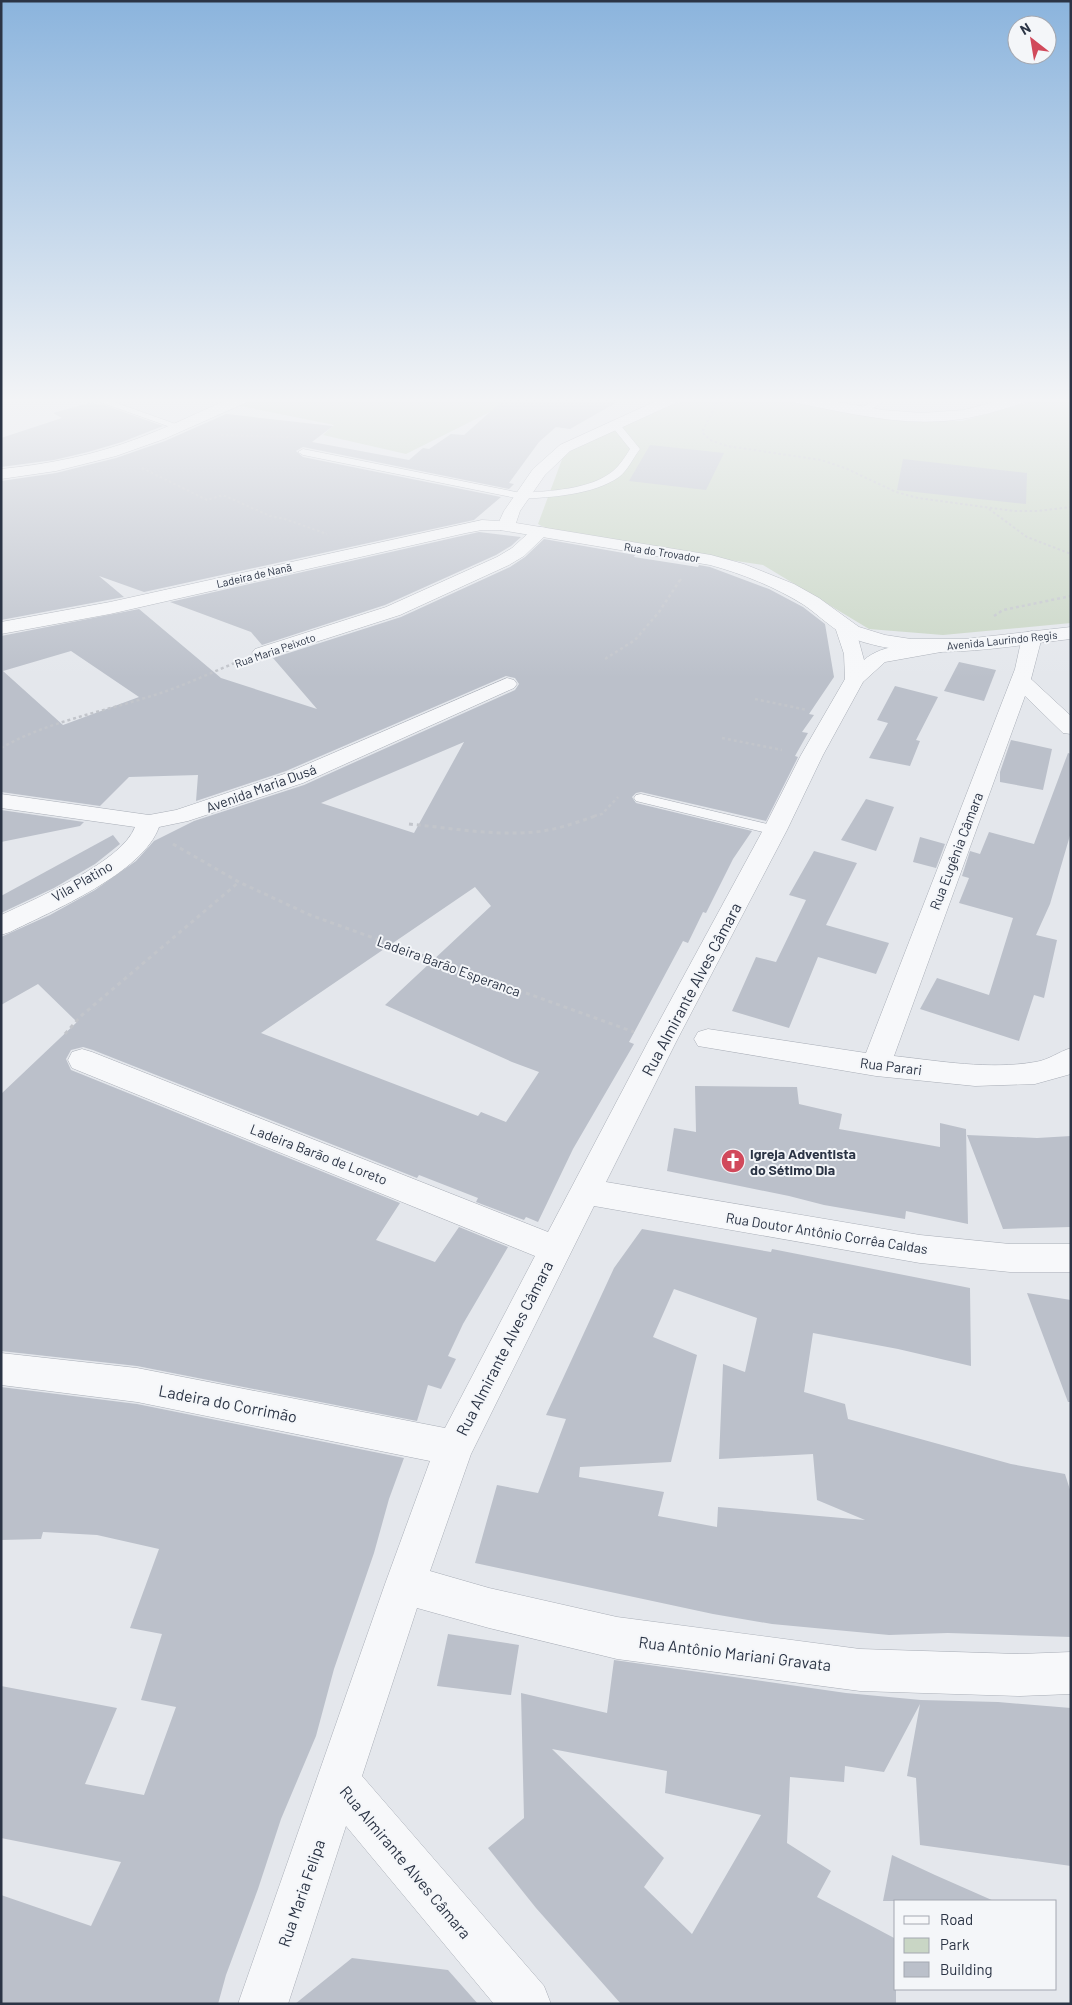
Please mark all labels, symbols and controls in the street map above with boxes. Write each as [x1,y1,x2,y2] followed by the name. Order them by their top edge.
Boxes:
[1007,15,1057,65] north arrow
[1017,19,1033,38] text: N
[623,540,701,564] street label: Rua do Trovador
[215,560,293,590] street label: Ladeira de Nanã
[946,628,1058,652] street label: Avenida Laurindo Regis
[233,630,317,670] street label: Rua Maria Peixoto
[203,760,319,816] street label: Avenida Maria Dusá
[926,790,986,912] street label: Rua Eugênia Câmara
[49,857,115,905] street label: Vila Platino
[637,899,745,1079] street label: Rua Almirante Alves Câmara
[375,932,523,1000] street label: Ladeira Barão Esperanca
[859,1054,923,1078] street label: Rua Parari
[248,1120,390,1188] street label: Ladeira Barão de Loreto
[750,1145,856,1178] place label: Igreja Adventista do Sétimo Dia
[720,1148,746,1174] church icon: Igreja Adventista do Sétimo Dia
[725,1209,929,1257] street label: Rua Doutor Antônio Corrêa Caldas
[452,1257,556,1439] street label: Rua Almirante Alves Câmara
[157,1380,299,1426] street label: Ladeira do Corrimão
[638,1632,832,1674] street label: Rua Antônio Mariani Gravata
[337,1782,475,1942] street label: Rua Almirante Alves Câmara
[274,1837,328,1949] street label: Rua Maria Felipa
[894,1900,1057,1990] legend
[940,1910,973,1928] text: Road
[940,1935,970,1953] text: Park
[940,1960,993,1978] text: Building

